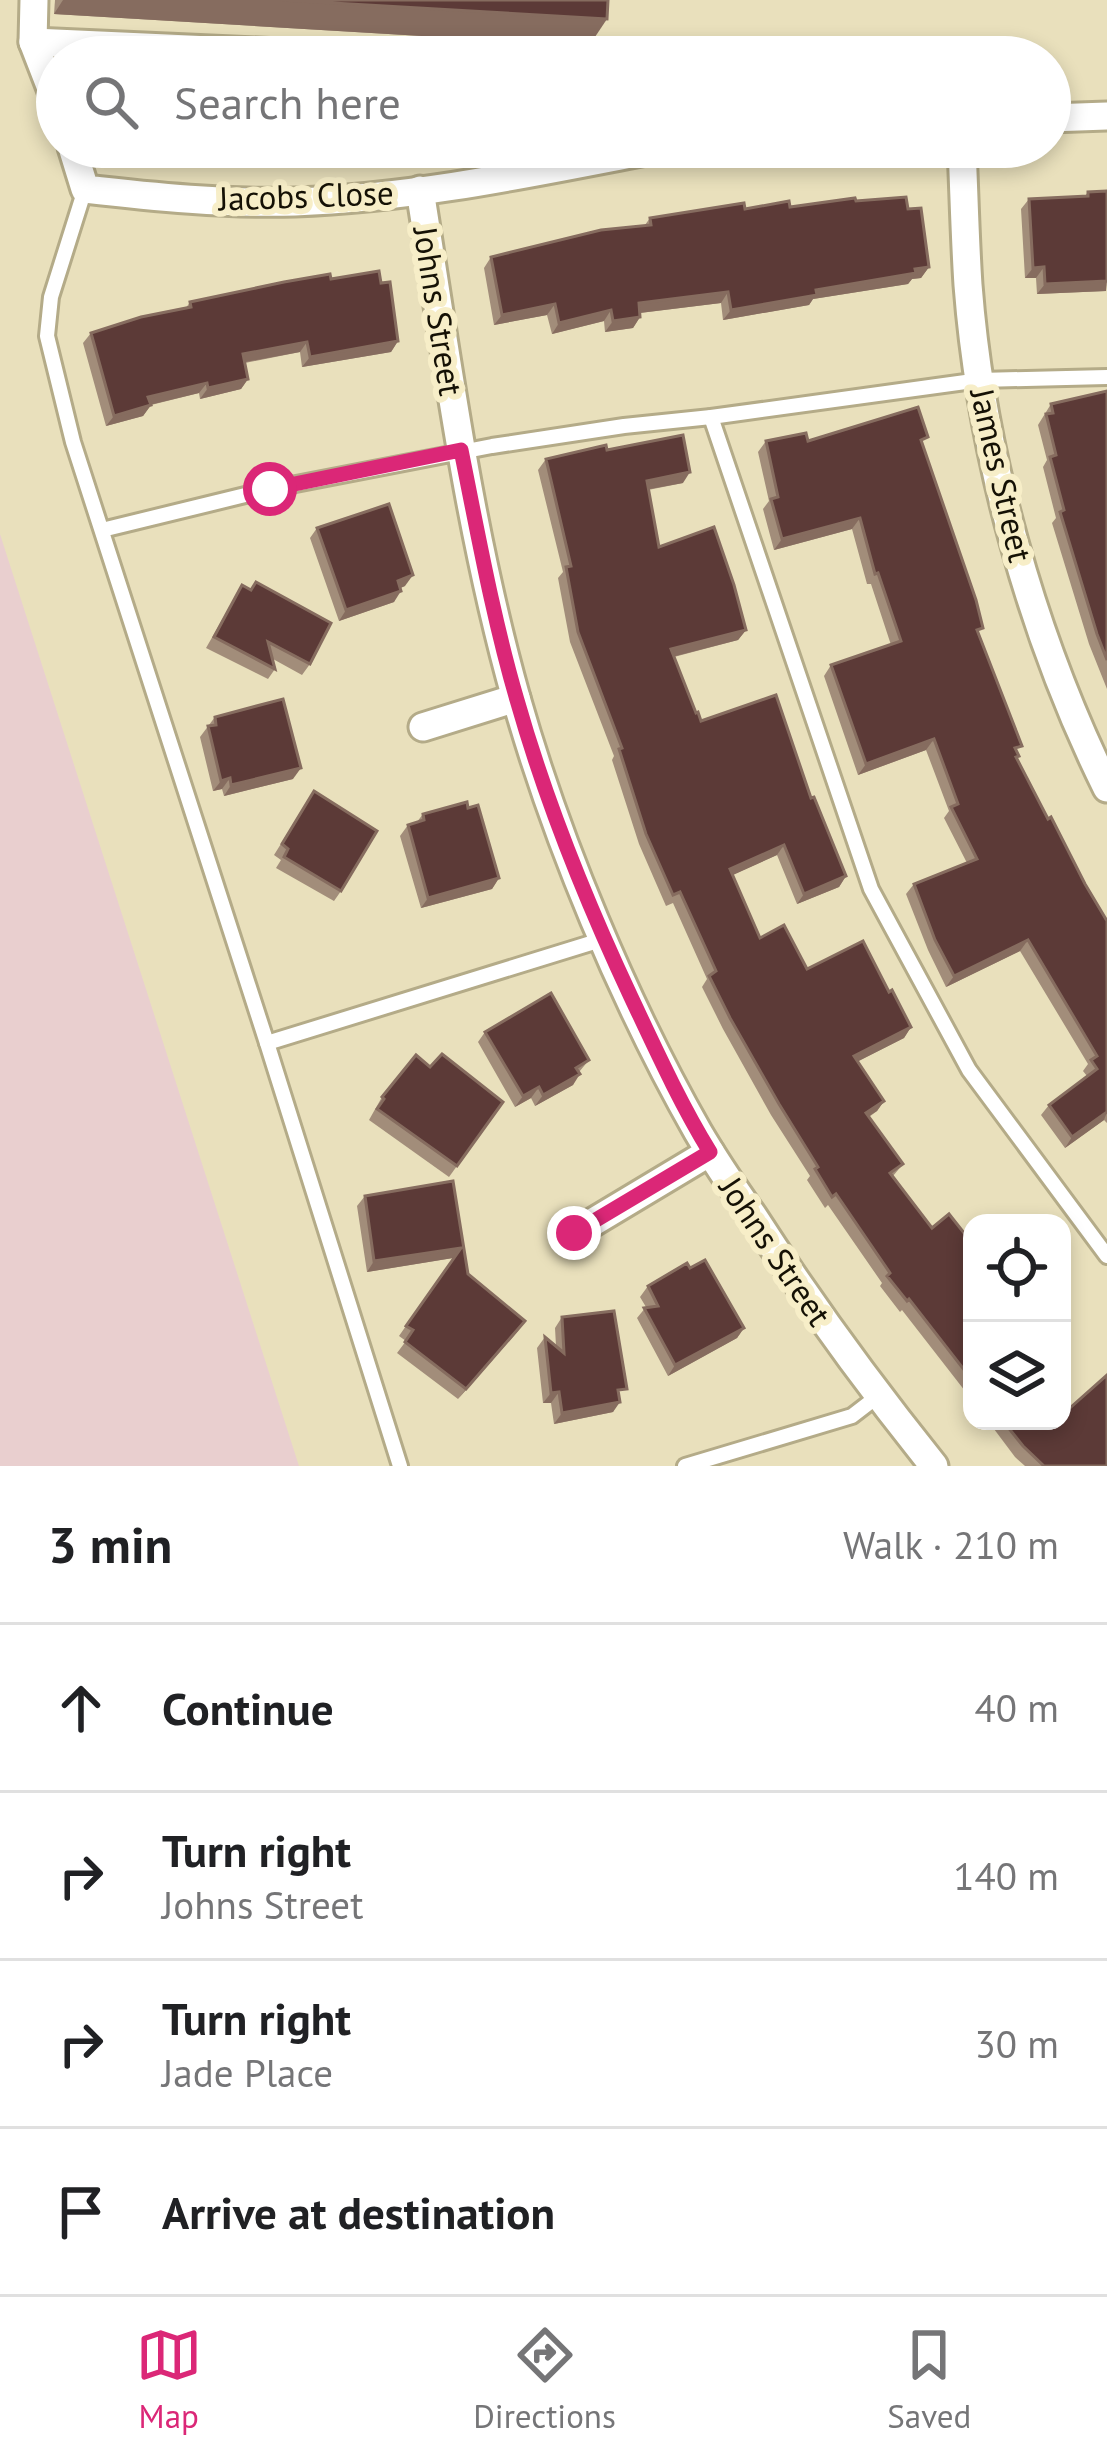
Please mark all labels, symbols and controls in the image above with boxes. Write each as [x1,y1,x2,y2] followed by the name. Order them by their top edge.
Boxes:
[36,36,1071,168] search box
[78,69,144,135] icon: search
[174,73,401,131] text: Search here
[216,170,394,220] street label: Jacobs Close
[404,222,474,399] street label: Johns Street
[961,382,1043,566] street label: James Street
[243,462,297,516] route start
[709,1167,841,1334] street label: Johns Street
[547,1206,601,1260] route end
[963,1214,1071,1430] map controls
[963,1214,1071,1322] button: locate
[963,1322,1071,1430] button: layers
[48,1511,172,1577] text: 3 min
[843,1519,1059,1570] text: Walk · 210 m
[48,1675,114,1741] icon: ahead
[162,1679,334,1737] text: Continue
[974,1682,1059,1733] text: 40 m
[162,1821,351,1879] text: Turn right
[48,1843,114,1909] icon: right
[953,1850,1059,1901] text: 140 m
[162,1879,363,1930] text: Johns Street
[162,1989,351,2047] text: Turn right
[48,2011,114,2077] icon: right
[974,2018,1059,2069] text: 30 m
[162,2047,333,2098] text: Jade Place
[48,2179,114,2245] icon: arrive
[162,2183,555,2241] text: Arrive at destination
[136,2322,202,2437] tab: Map
[473,2322,616,2437] tab: Directions
[887,2322,971,2437] tab: Saved

